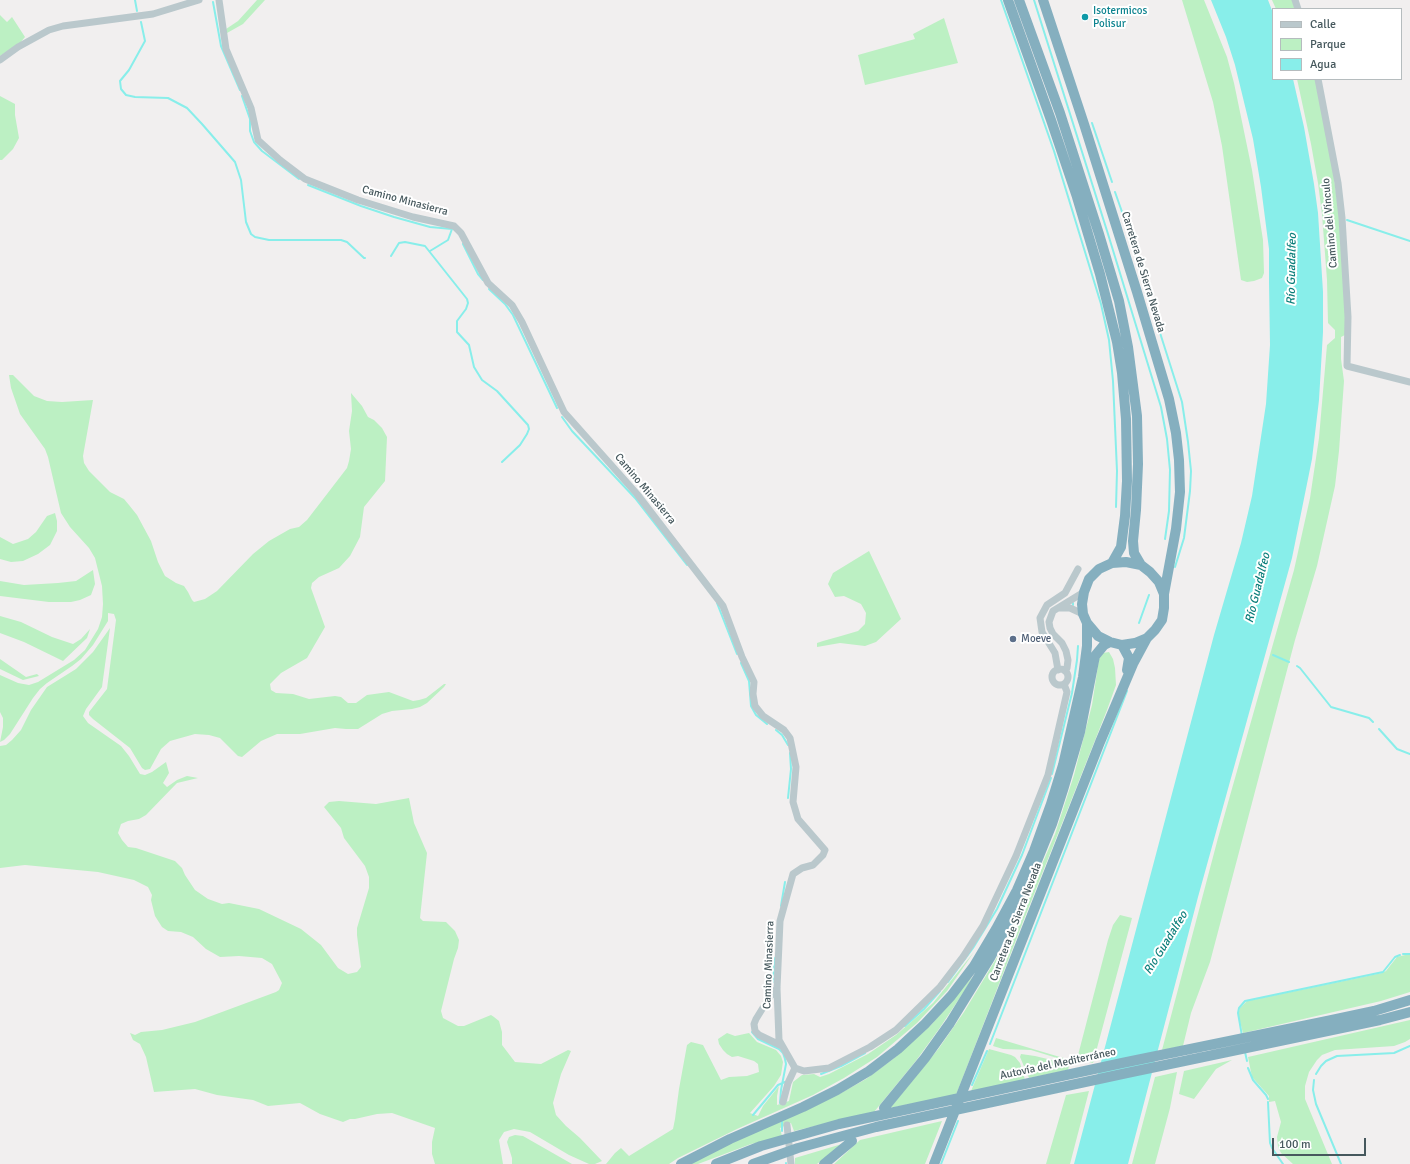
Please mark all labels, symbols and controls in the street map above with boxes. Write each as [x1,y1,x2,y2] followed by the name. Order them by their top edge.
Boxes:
[1093,4,1147,30] place label: Isotermicos Polisur
[1272,8,1402,80] legend
[1080,12,1090,22] marker: Isotermicos Polisur
[1310,17,1336,32] text: Calle
[1310,37,1346,52] text: Parque
[1310,57,1336,72] text: Agua
[1319,177,1341,269] street label: Camino del Vínculo
[361,183,449,219] street label: Camino Minasierra
[1118,210,1168,334] street label: Carretera de Sierra Nevada
[1284,233,1300,305] water label: Río Guadalfeo
[612,451,678,527] street label: Camino Minasierra
[1242,551,1274,625] water label: Río Guadalfeo
[1021,632,1051,646] place label: Moeve
[1008,634,1018,644] marker: Moeve
[987,861,1045,983] street label: Carretera de Sierra Nevada
[1141,909,1191,977] water label: Río Guadalfeo
[761,921,777,1009] street label: Camino Minasierra
[999,1045,1117,1083] street label: Autovía del Mediterráneo
[1274,1130,1368,1156] scale bar
[1279,1137,1311,1152] text: 100 m

